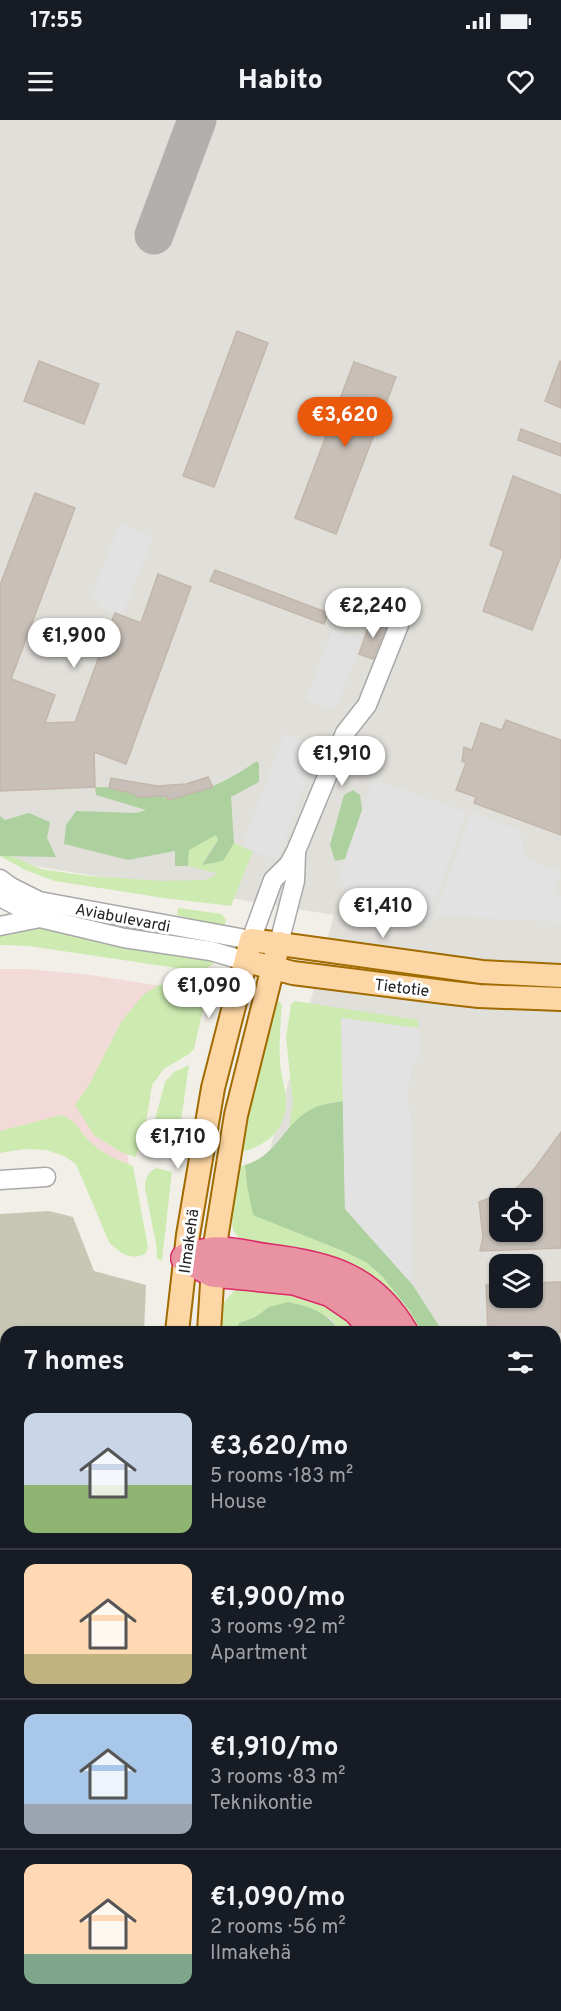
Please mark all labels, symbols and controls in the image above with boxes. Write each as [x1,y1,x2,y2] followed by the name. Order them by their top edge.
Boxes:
[30,8,83,35] text: 17:55
[238,64,323,98] text: Habito
[24,65,57,98] icon: menu
[504,65,537,98] icon: heart
[296,397,394,448] pin: €3,620
[312,403,378,429] text: €3,620
[324,588,422,639] pin: €2,240
[339,594,407,620] text: €2,240
[25,618,123,669] pin: €1,900
[42,624,106,650] text: €1,900
[293,736,391,787] pin: €1,910
[312,742,372,768] text: €1,910
[334,888,432,939] pin: €1,410
[353,894,413,920] text: €1,410
[73,900,172,938] street label: Aviabulevardi
[160,968,258,1019] pin: €1,090
[177,974,241,1000] text: €1,090
[373,976,430,1002] street label: Tietotie
[129,1119,227,1170] pin: €1,710
[150,1125,206,1151] text: €1,710
[489,1188,543,1308] map controls
[489,1188,543,1242] button: locate
[176,1208,204,1275] street label: Ilmakehä
[489,1254,543,1308] button: layers
[24,1346,124,1379] text: 7 homes
[504,1346,537,1379] icon: filters
[210,1431,348,1464] text: €3,620/mo
[72,1437,144,1509] icon: home
[210,1464,353,1490] text: 5 rooms · 183 m²
[210,1490,266,1516] text: House
[210,1582,345,1615] text: €1,900/mo
[72,1588,144,1660] icon: home
[210,1615,345,1641] text: 3 rooms · 92 m²
[210,1641,308,1667] text: Apartment
[210,1732,338,1765] text: €1,910/mo
[72,1738,144,1810] icon: home
[210,1765,345,1791] text: 3 rooms · 83 m²
[210,1791,313,1817] text: Teknikontie
[210,1882,345,1915] text: €1,090/mo
[72,1888,144,1960] icon: home
[210,1915,346,1941] text: 2 rooms · 56 m²
[210,1941,291,1967] text: Ilmakehä

